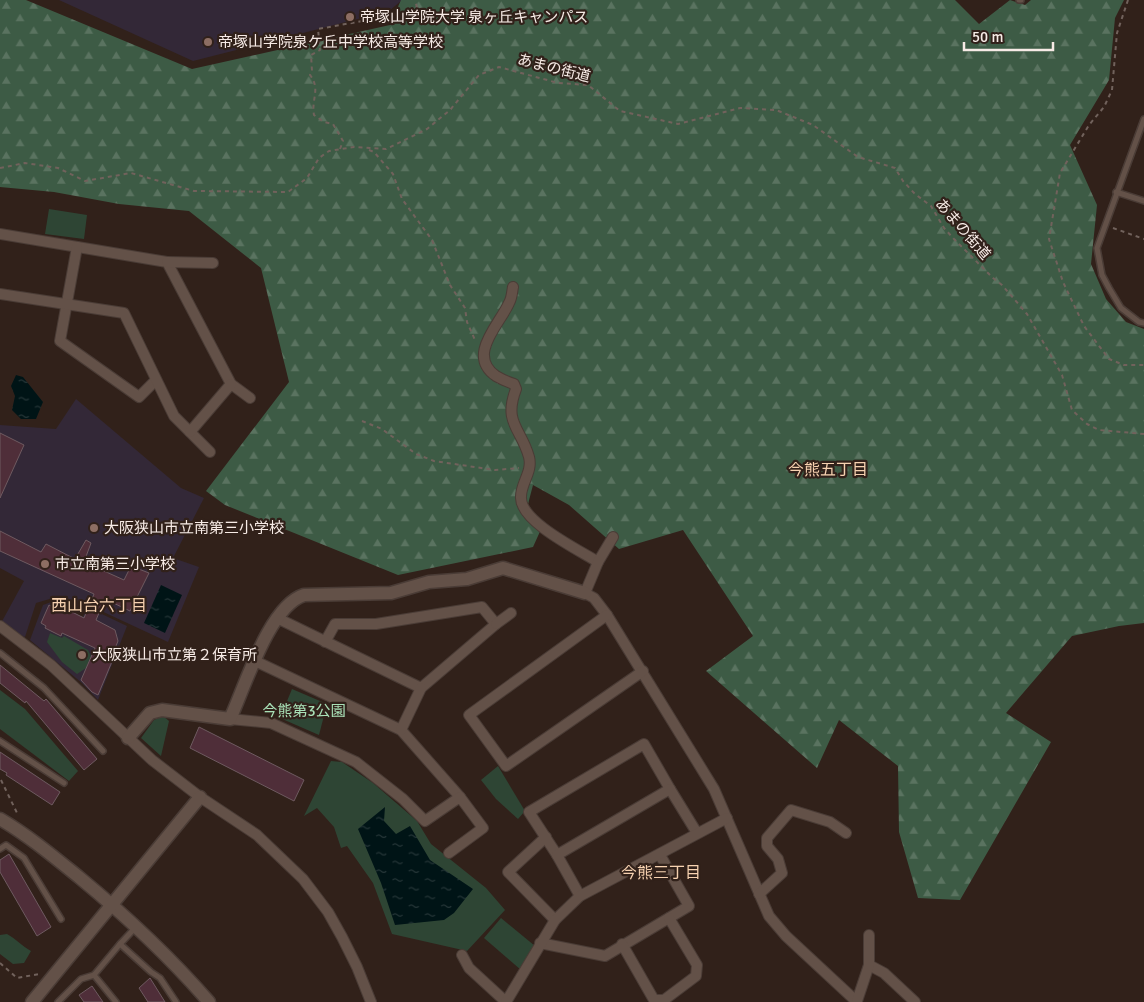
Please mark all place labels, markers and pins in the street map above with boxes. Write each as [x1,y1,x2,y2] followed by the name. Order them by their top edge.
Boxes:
[360,8,588,26] place label: 帝塚山学院大学 泉ヶ丘キャンパス
[344,11,356,23] marker: 帝塚山学院大学 泉ヶ丘キャンパス
[218,33,443,51] place label: 帝塚山学院泉ケ丘中学校高等学校
[202,36,214,48] marker: 帝塚山学院泉ケ丘中学校高等学校
[104,519,284,537] place label: 大阪狭山市立南第三小学校
[88,522,100,534] marker: 大阪狭山市立南第三小学校
[55,555,175,573] place label: 市立南第三小学校
[39,558,51,570] marker: 市立南第三小学校
[92,646,257,664] place label: 大阪狭山市立第２保育所
[76,649,88,661] marker: 大阪狭山市立第２保育所

